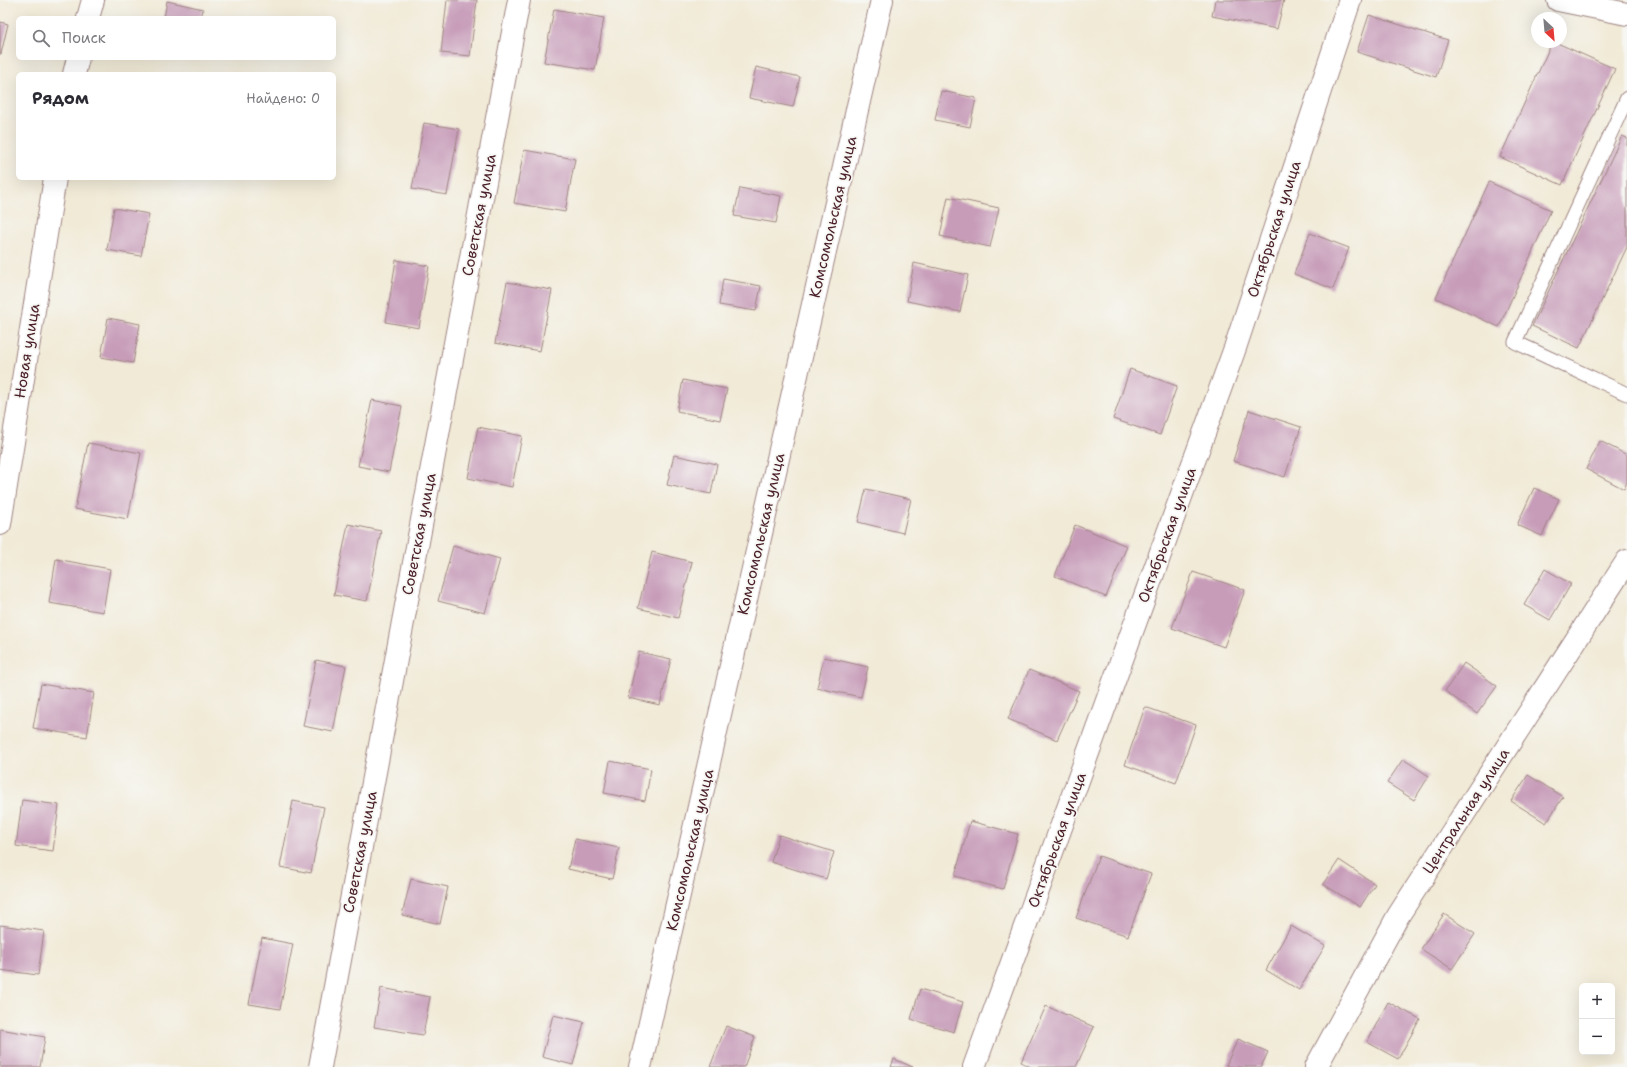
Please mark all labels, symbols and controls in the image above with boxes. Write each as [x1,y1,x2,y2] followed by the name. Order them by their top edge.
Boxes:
[1531,12,1567,48] north arrow
[16,16,336,60] search box
[30,27,52,49] icon: search
[62,28,106,48] text: Поиск
[32,87,89,109] text: Рядом
[246,90,320,107] text: Найдено: 0
[805,133,862,300] street label: Комсомольская улица
[457,152,501,278] street label: Советская улица
[1242,157,1306,300] street label: Октябрьская улица
[10,301,44,400] street label: Новая улица
[733,450,790,617] street label: Комсомольская улица
[1133,464,1201,605] street label: Октябрьская улица
[397,471,441,597] street label: Советская улица
[1418,744,1514,878] street label: Центральная улица
[662,766,719,933] street label: Комсомольская улица
[1023,769,1091,910] street label: Октябрьская улица
[338,789,382,915] street label: Советская улица
[1579,983,1615,1055] map controls
[1579,983,1615,1019] button: +
[1579,1019,1615,1055] button: −

